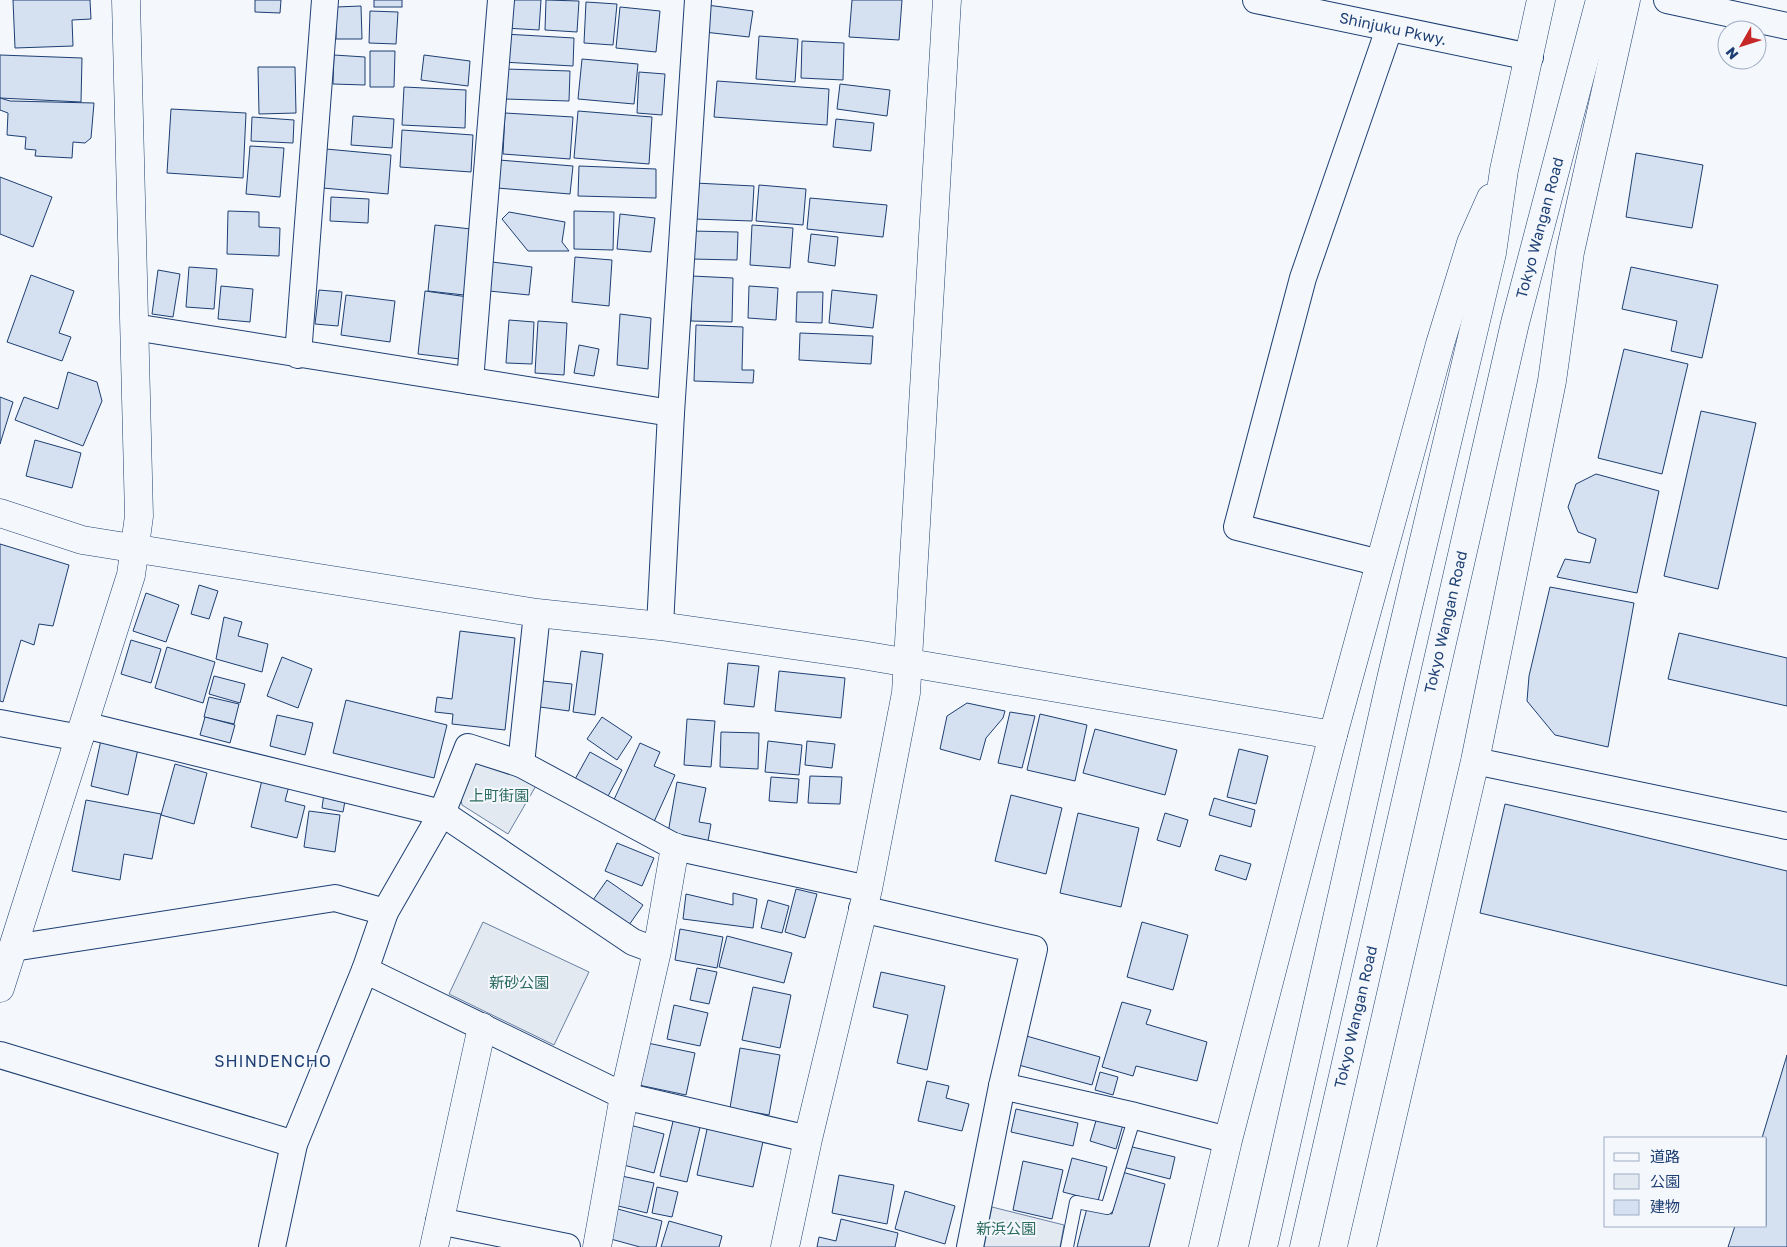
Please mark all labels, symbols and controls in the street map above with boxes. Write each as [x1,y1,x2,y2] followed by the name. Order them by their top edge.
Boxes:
[1338,8,1449,48] street label: Shinjuku Pkwy.
[1717,20,1767,70] north arrow
[1722,44,1741,63] text: N
[1512,155,1567,300] street label: Tokyo Wangan Road
[1420,549,1470,695] street label: Tokyo Wangan Road
[469,786,529,804] park label: 上町街園
[1330,944,1380,1090] street label: Tokyo Wangan Road
[489,973,549,991] park label: 新砂公園
[214,1051,332,1071] district label: SHINDENCHO
[1604,1137,1767,1227] legend
[1650,1147,1680,1165] text: 道路
[1650,1172,1680,1190] text: 公園
[1650,1197,1680,1215] text: 建物
[976,1219,1036,1237] park label: 新浜公園

